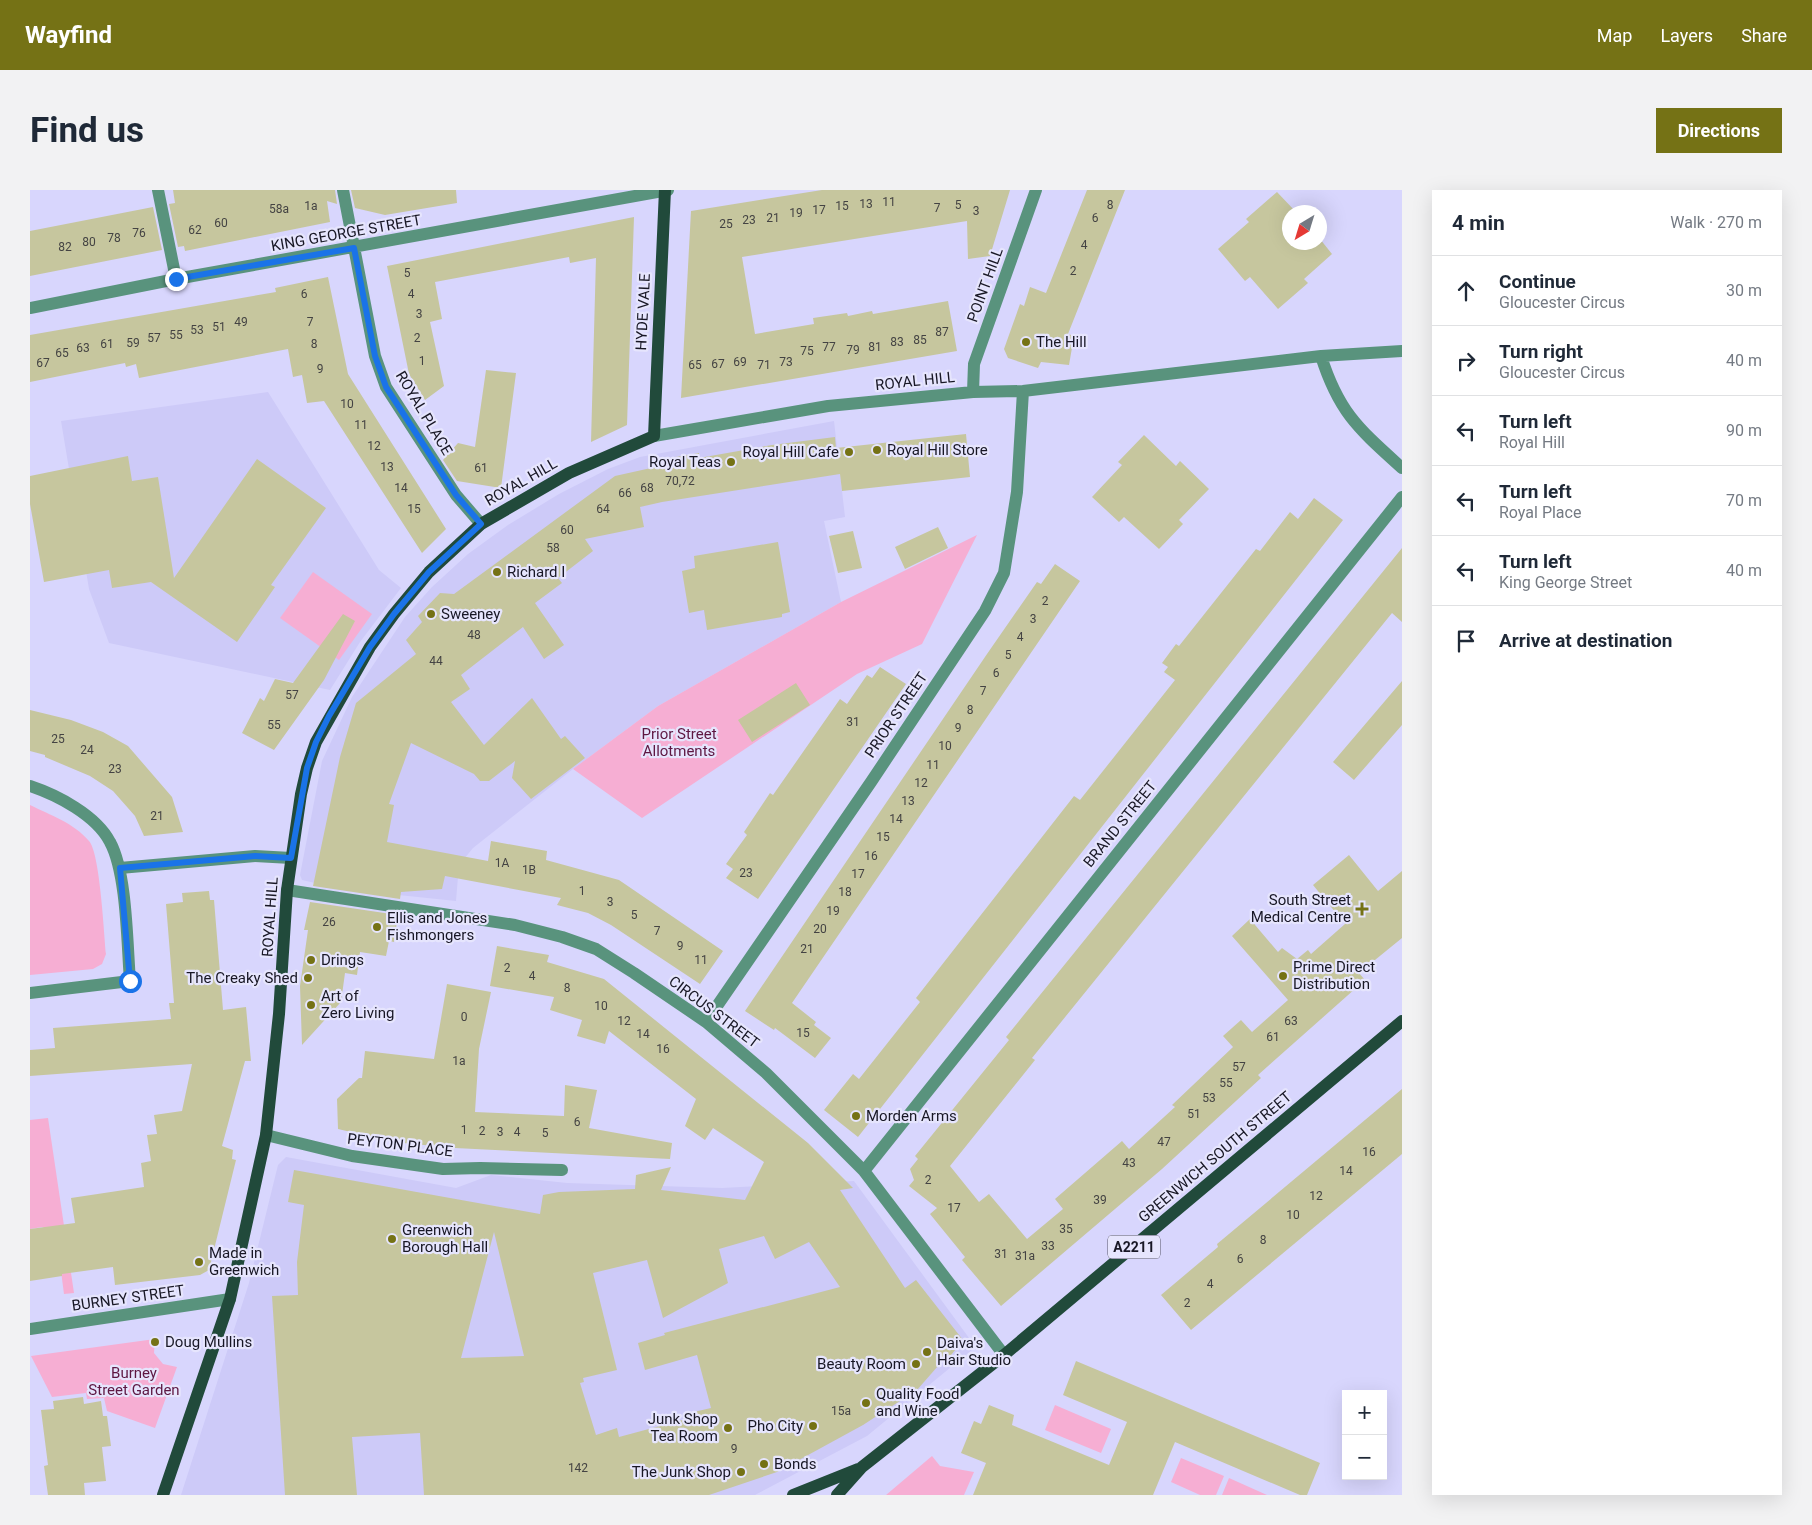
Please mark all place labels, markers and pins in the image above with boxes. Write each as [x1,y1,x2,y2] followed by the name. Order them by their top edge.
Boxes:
[1036,333,1087,351] place label: The Hill
[1020,336,1032,348] marker: The Hill
[887,441,988,459] place label: Royal Hill Store
[743,443,839,461] place label: Royal Hill Cafe
[871,444,883,456] marker: Royal Hill Store
[843,446,855,458] marker: Royal Hill Cafe
[649,453,721,471] place label: Royal Teas
[725,456,737,468] marker: Royal Teas
[507,563,565,581] place label: Richard I
[491,566,503,578] marker: Richard I
[441,605,500,623] place label: Sweeney
[425,608,437,620] marker: Sweeney
[1251,891,1351,926] place label: South Street Medical Centre
[1355,902,1369,916] marker: South Street Medical Centre
[387,909,487,944] place label: Ellis and Jones Fishmongers
[371,921,383,933] marker: Ellis and Jones Fishmongers
[321,951,364,969] place label: Drings
[305,954,317,966] marker: Drings
[1293,958,1375,993] place label: Prime Direct Distribution
[186,969,298,987] place label: The Creaky Shed
[1277,970,1289,982] marker: Prime Direct Distribution
[302,972,314,984] marker: The Creaky Shed
[321,987,394,1022] place label: Art of Zero Living
[305,999,317,1011] marker: Art of Zero Living
[866,1107,957,1125] place label: Morden Arms
[850,1110,862,1122] marker: Morden Arms
[402,1221,488,1256] place label: Greenwich Borough Hall
[386,1233,398,1245] marker: Greenwich Borough Hall
[209,1244,279,1279] place label: Made in Greenwich
[193,1256,205,1268] marker: Made in Greenwich
[165,1333,252,1351] place label: Doug Mullins
[937,1334,1011,1369] place label: Daiva's Hair Studio
[149,1336,161,1348] marker: Doug Mullins
[921,1346,933,1358] marker: Daiva's Hair Studio
[817,1355,906,1373] place label: Beauty Room
[910,1358,922,1370] marker: Beauty Room
[876,1385,959,1420] place label: Quality Food and Wine
[860,1397,872,1409] marker: Quality Food and Wine
[648,1410,718,1445] place label: Junk Shop Tea Room
[748,1417,803,1435] place label: Pho City
[807,1420,819,1432] marker: Pho City
[722,1422,734,1434] marker: Junk Shop Tea Room
[774,1455,816,1473] place label: Bonds
[758,1458,770,1470] marker: Bonds
[632,1463,731,1481] place label: The Junk Shop
[735,1466,747,1478] marker: The Junk Shop

